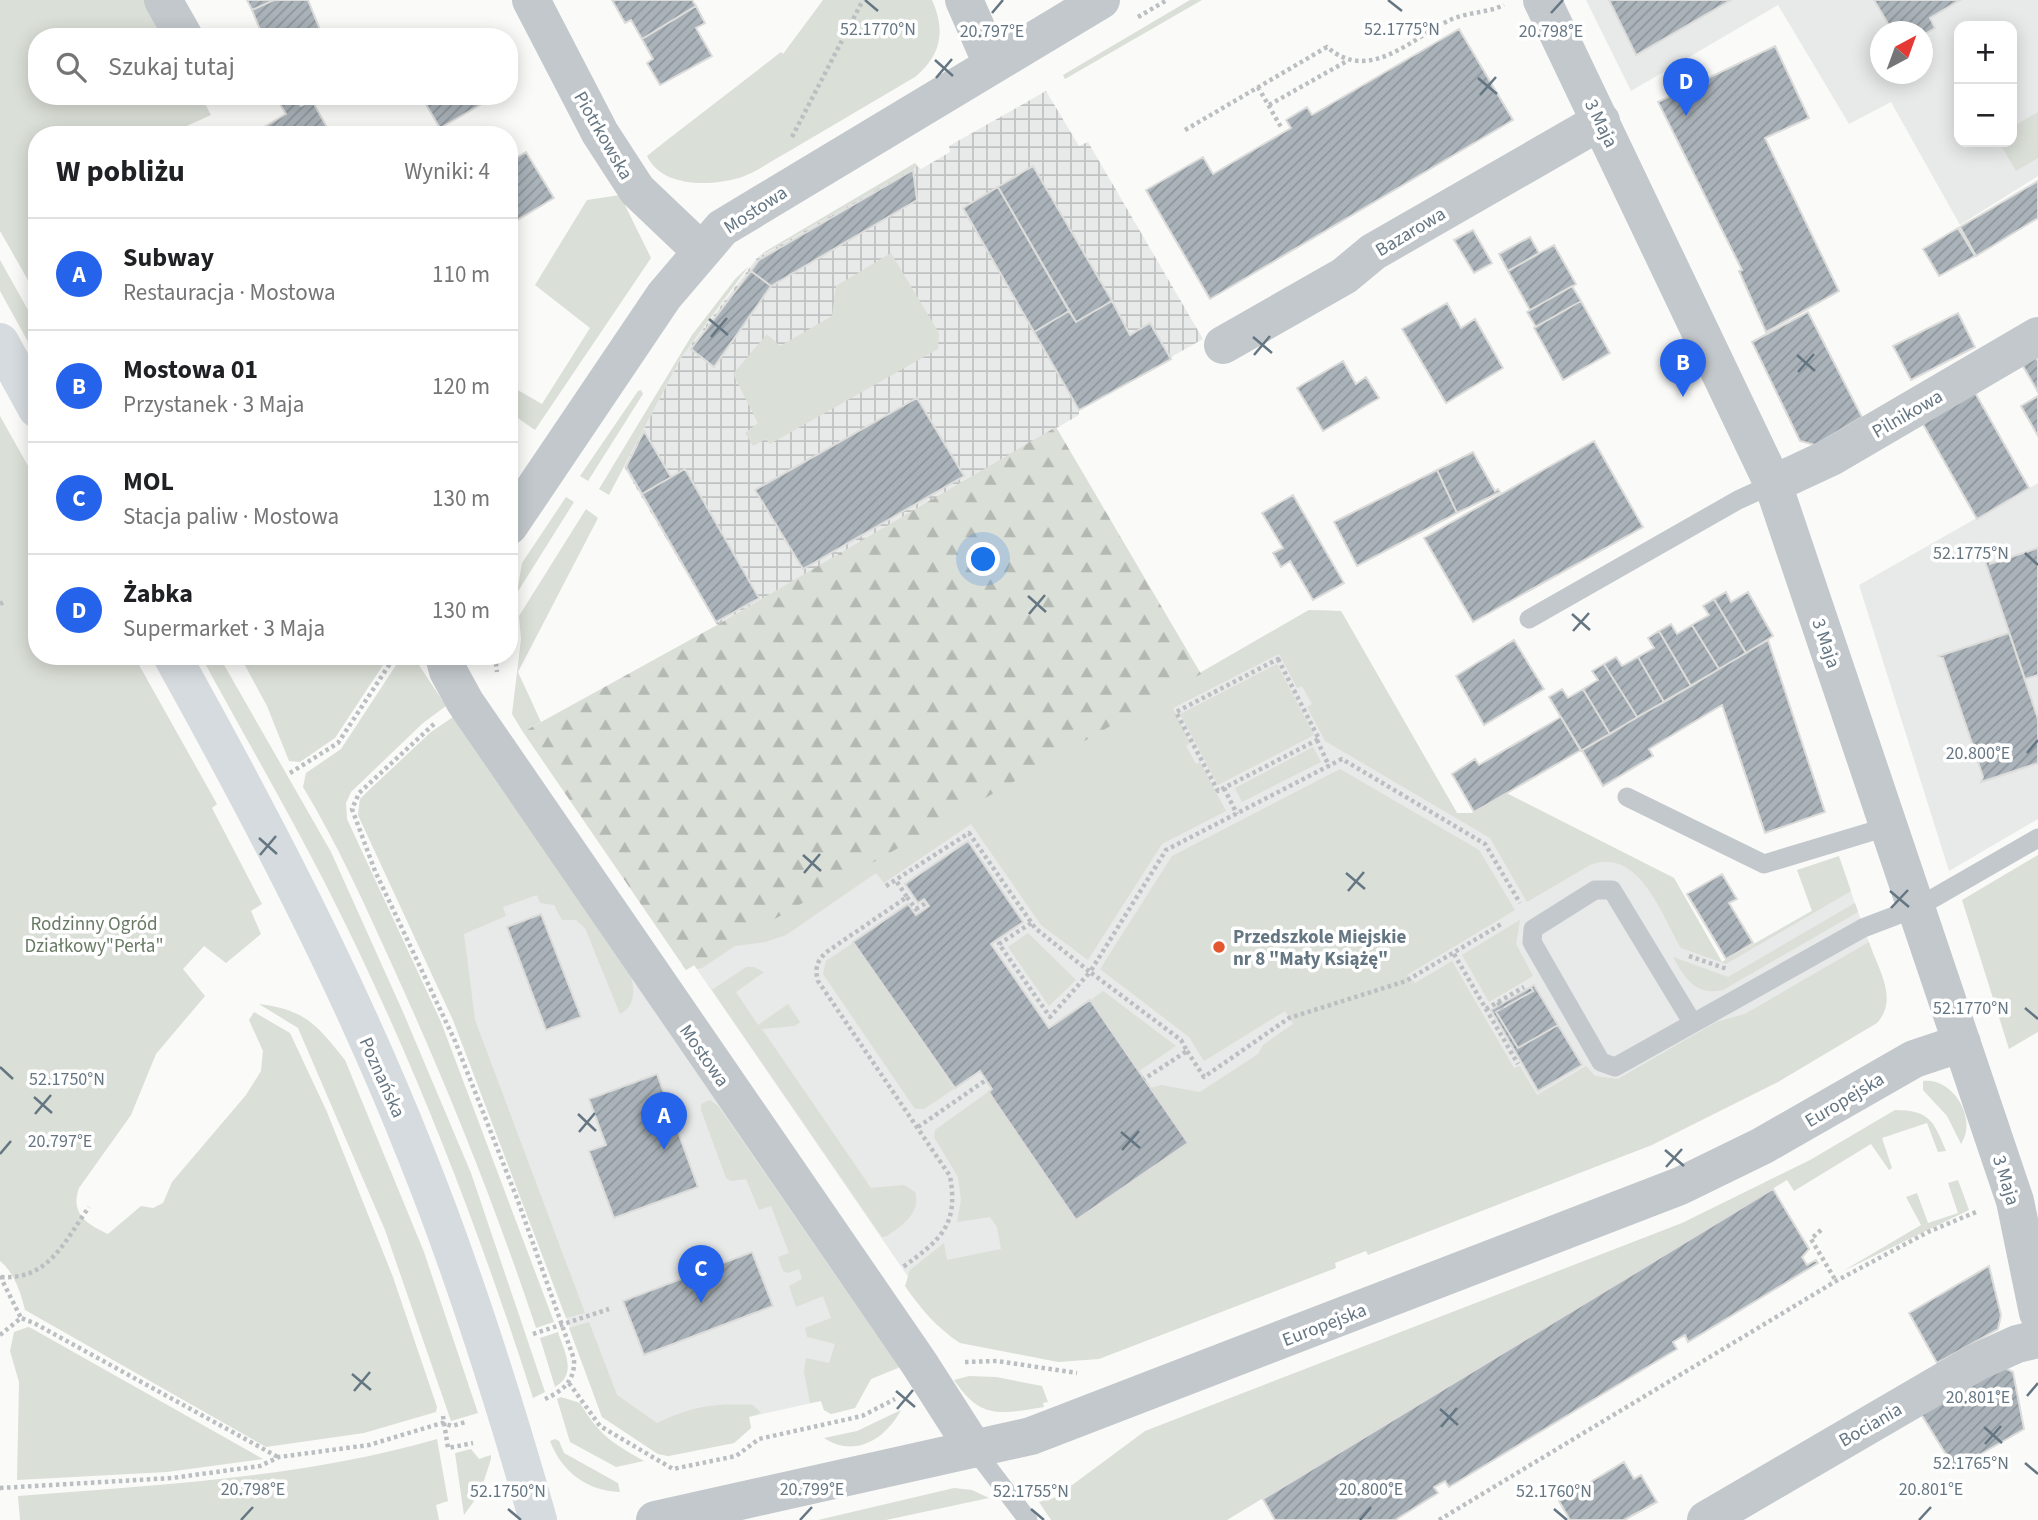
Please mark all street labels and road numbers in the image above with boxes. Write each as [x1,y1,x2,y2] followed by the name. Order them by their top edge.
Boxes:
[566,87,639,185] street label: Piotrkowska
[1577,95,1624,152] street label: 3 Maja
[719,180,793,241] street label: Mostowa
[1371,201,1451,264] street label: Bazarowa
[1867,383,1948,445] street label: Pilnikowa
[1805,615,1847,672] street label: 3 Maja
[672,1019,735,1093] street label: Mostowa
[352,1033,411,1122] street label: Poznańska
[1800,1066,1890,1135] street label: Europejska
[1985,1152,2026,1209] street label: 3 Maja
[1278,1297,1371,1354] street label: Europejska
[1834,1396,1907,1454] street label: Bociania

